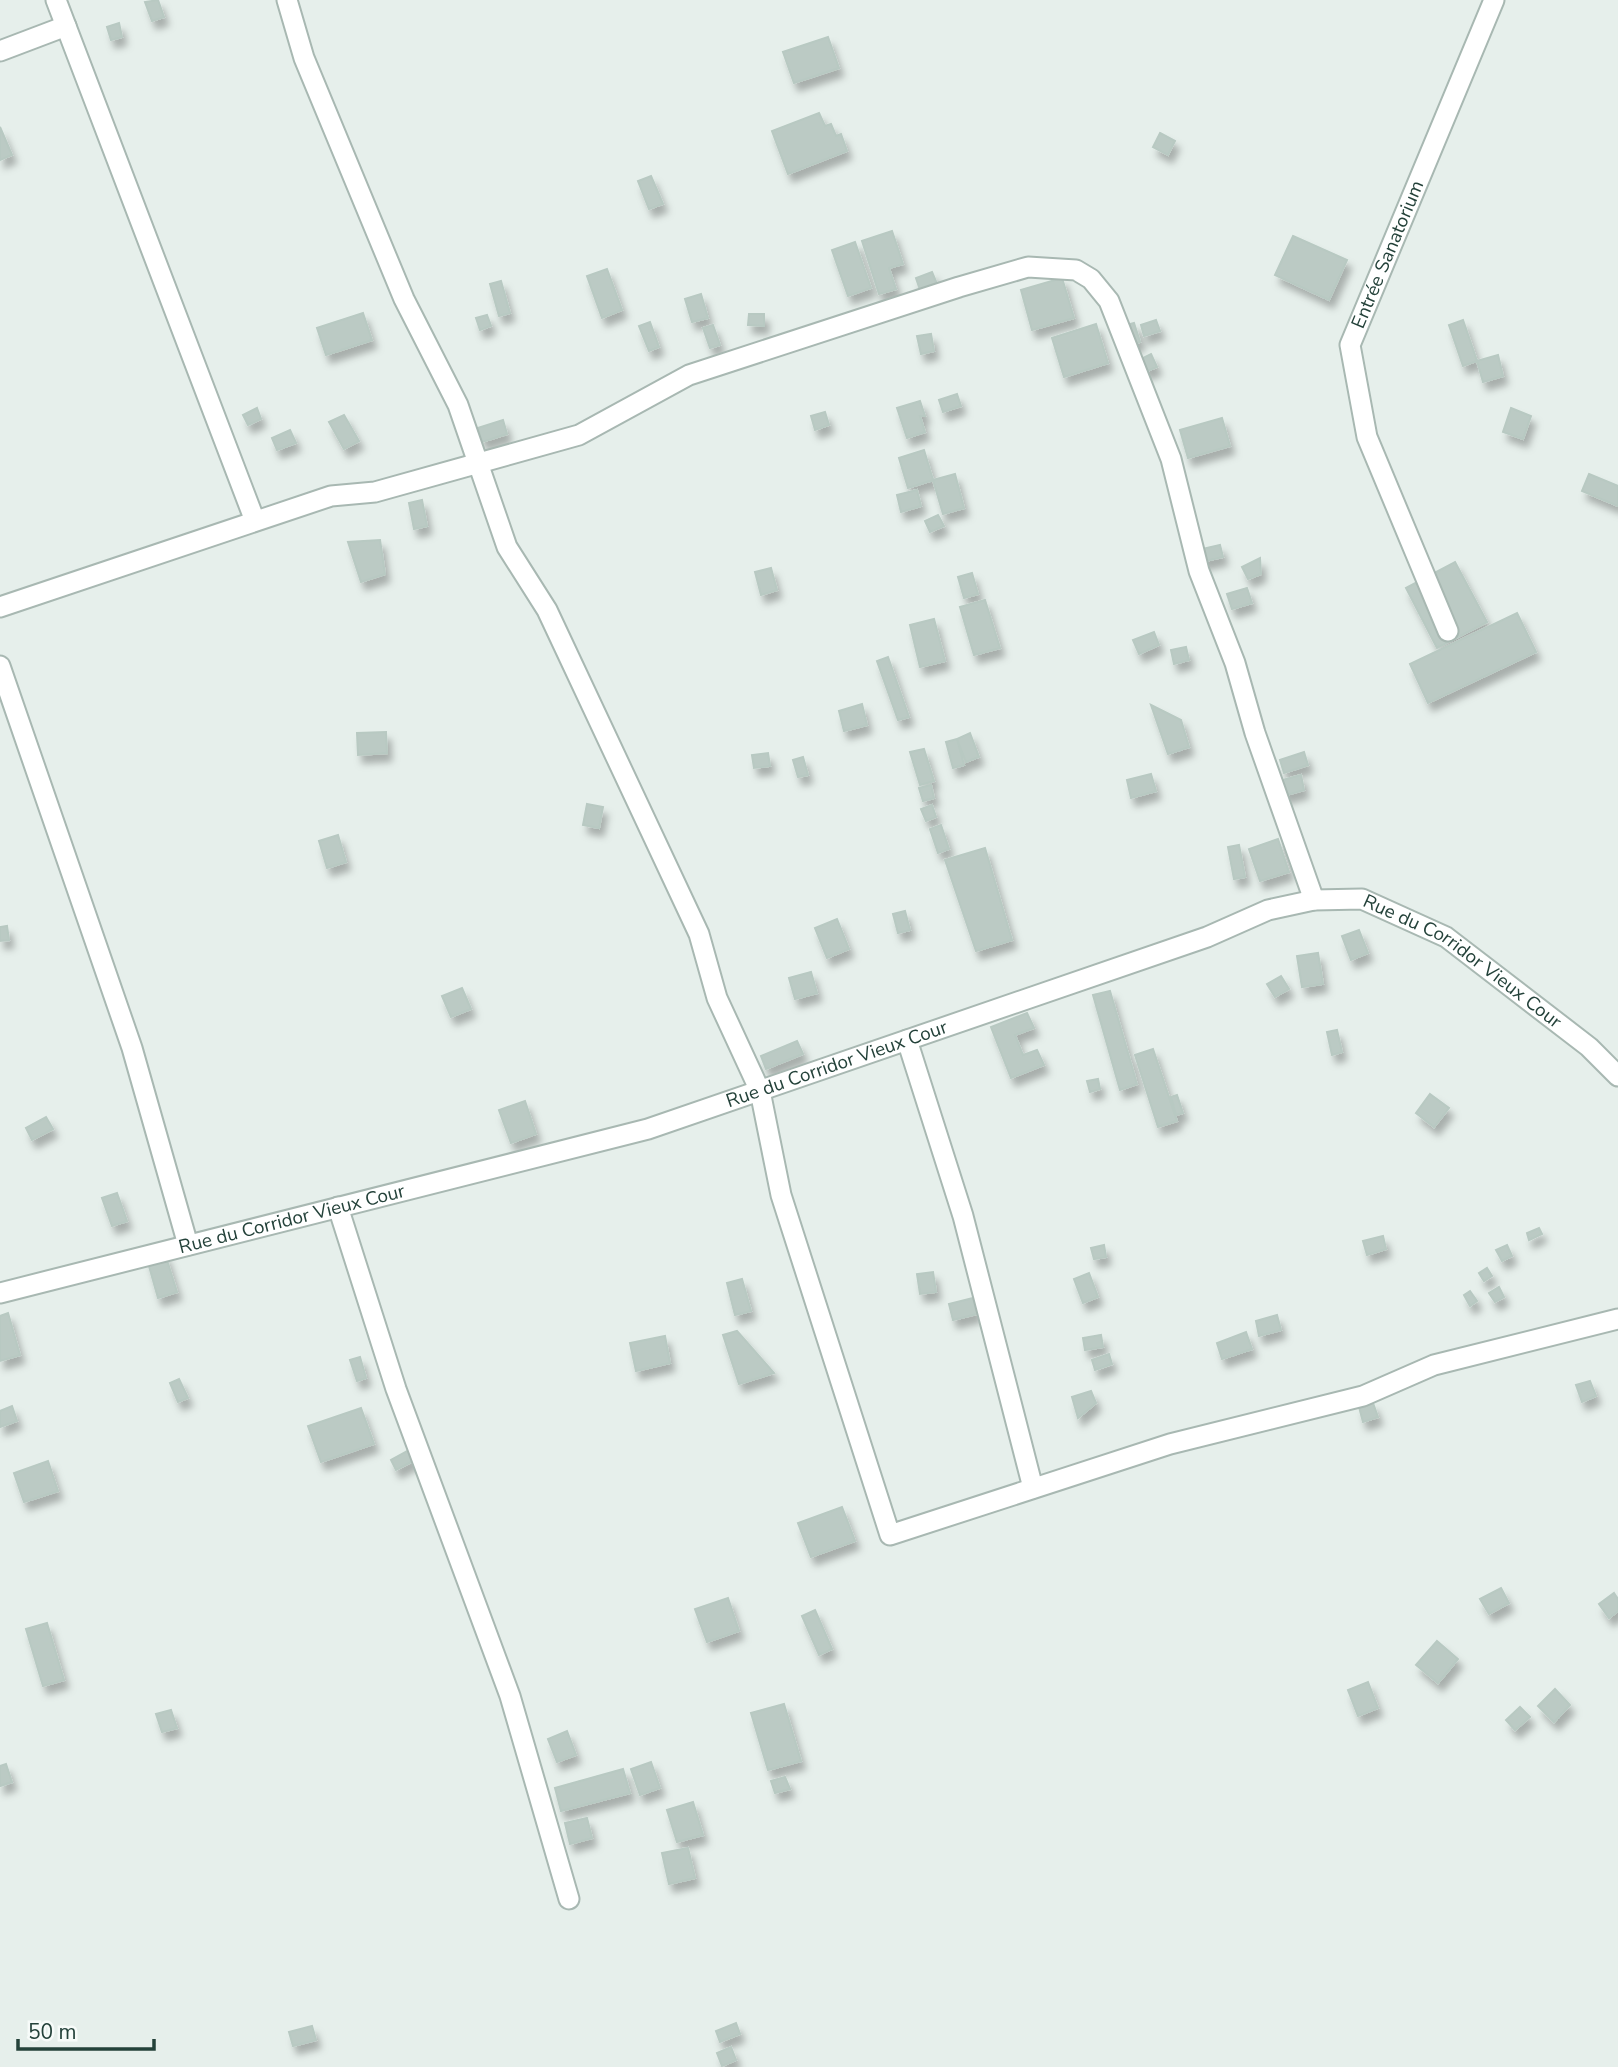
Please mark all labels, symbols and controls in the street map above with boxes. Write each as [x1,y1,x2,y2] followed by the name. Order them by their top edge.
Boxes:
[1345,176,1430,332] street label: Entrée Sanatorium
[1359,888,1567,1034] street label: Rue du Corridor Vieux Cour
[723,1014,951,1114] street label: Rue du Corridor Vieux Cour
[176,1178,408,1260] street label: Rue du Corridor Vieux Cour
[18,2008,154,2052] scale bar
[28,2018,77,2046] text: 50 m

